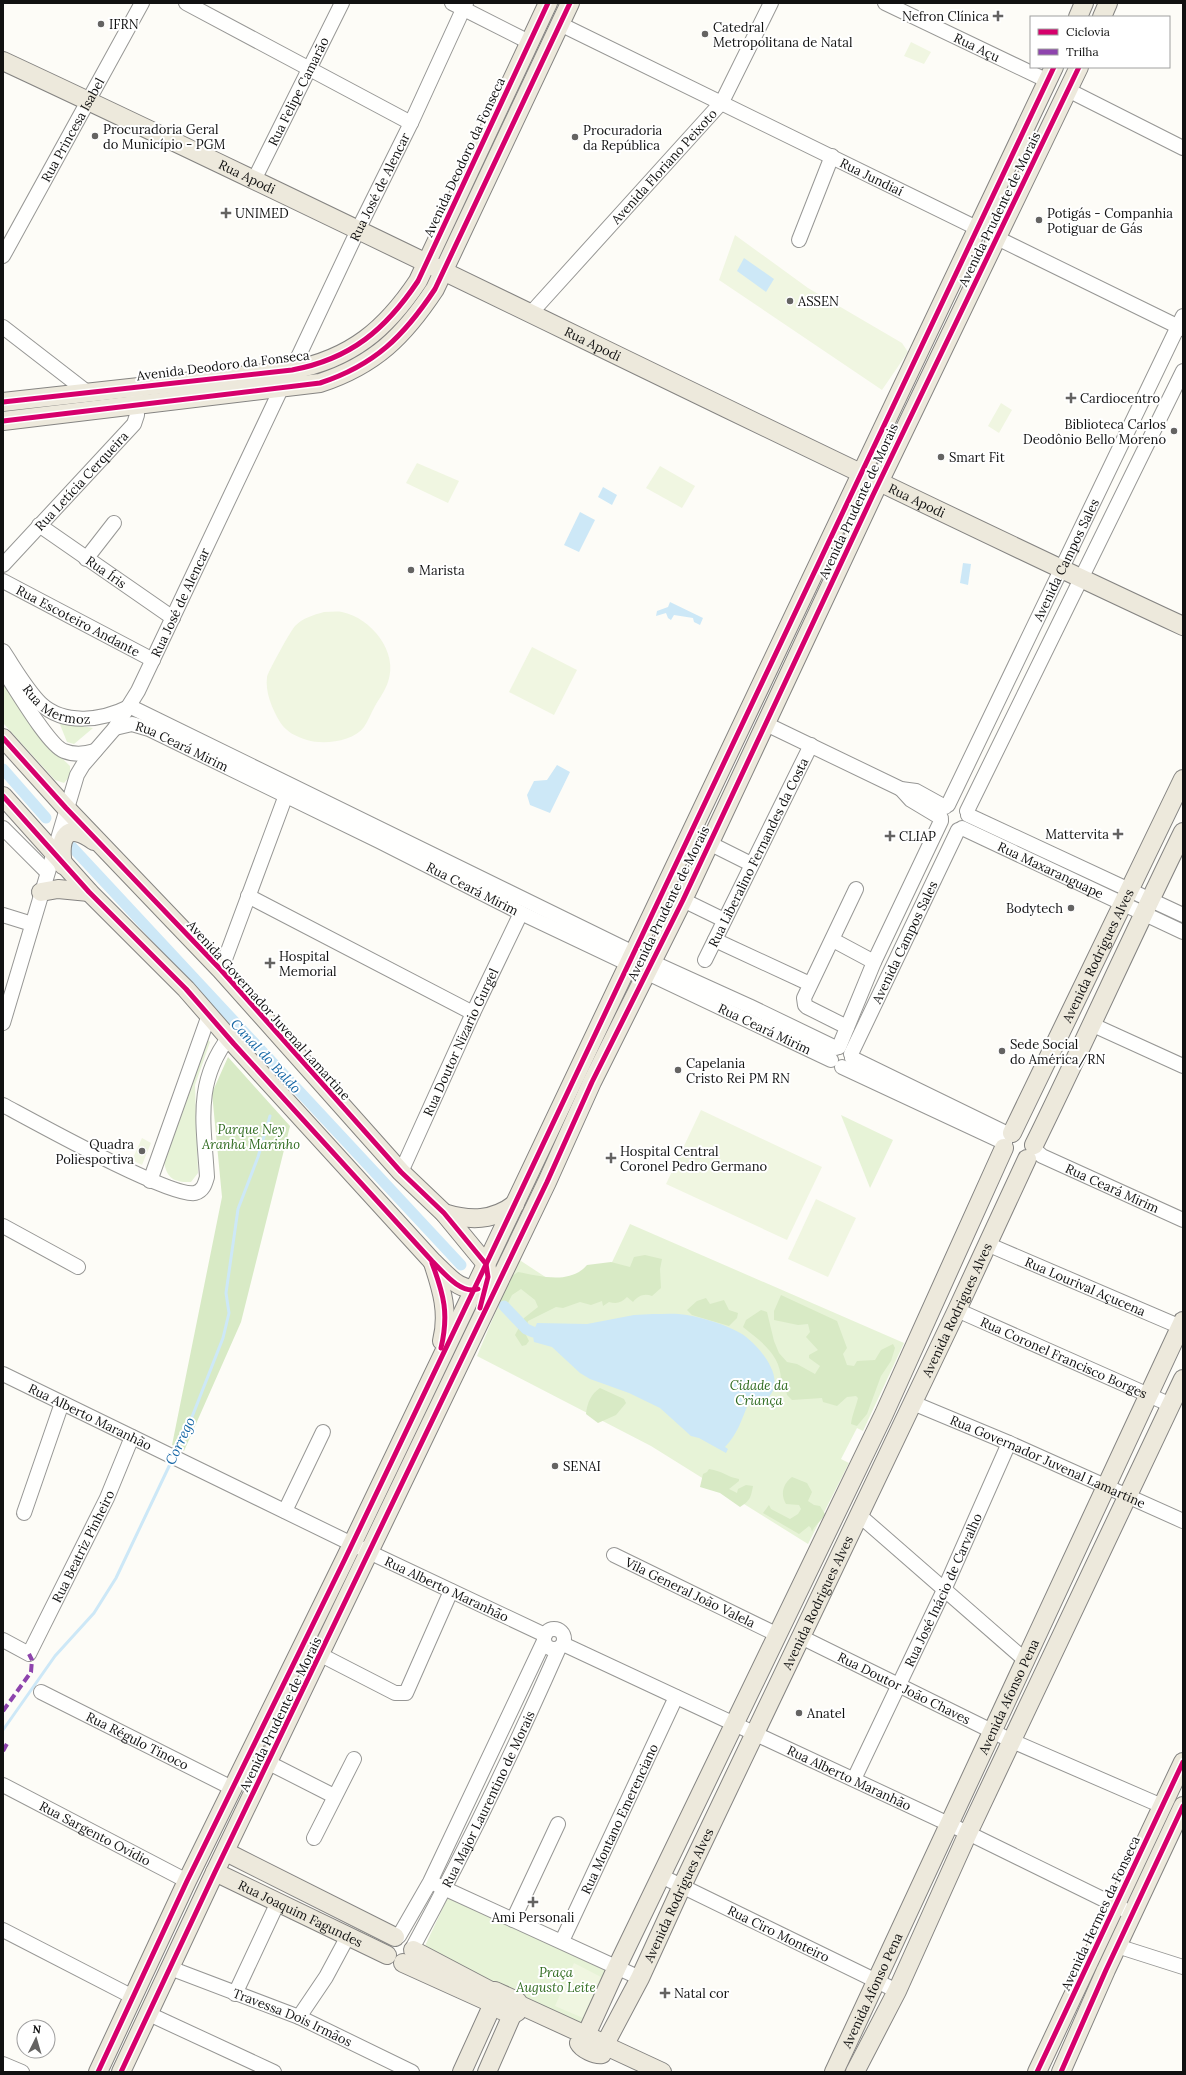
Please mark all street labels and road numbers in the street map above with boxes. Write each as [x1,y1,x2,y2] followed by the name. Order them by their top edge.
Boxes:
[951,29,1003,66] street label: Rua Açu
[264,34,333,149] street label: Rua Felipe Camarão
[37,75,108,185] street label: Rua Princesa Isabel
[420,75,509,241] street label: Avenida Deodoro da Fonseca
[607,105,721,228] street label: Avenida Floriano Peixoto
[954,129,1044,290] street label: Avenida Prudente de Morais
[346,130,414,244] street label: Rua José de Alencar
[837,154,906,200] street label: Rua Jundiaí
[216,156,278,198] street label: Rua Apodi
[561,323,624,365] street label: Rua Apodi
[135,346,311,385] street label: Avenida Deodoro da Fonseca
[814,421,902,583] street label: Avenida Prudente de Morais
[31,428,132,534] street label: Rua Letícia Cerqueira
[885,480,948,522] street label: Rua Apodi
[1029,496,1103,625] street label: Avenida Campos Sales
[147,545,214,660] street label: Rua José de Alencar
[82,552,130,592] street label: Rua Íris
[13,582,143,661] street label: Rua Escoteiro Andante
[19,681,91,728] street label: Rua Mermoz
[133,717,231,776] street label: Rua Ceará Mirim
[705,755,812,950] street label: Rua Liberalino Fernandes da Costa
[623,823,713,984] street label: Avenida Prudente de Morais
[995,838,1106,902] street label: Rua Maxaranguape
[423,858,522,920] street label: Rua Ceará Mirim
[868,878,941,1007] street label: Avenida Campos Sales
[1058,886,1138,1026] street label: Avenida Rodrigues Alves
[183,916,354,1104] street label: Avenida Governador Juvenal Lamartine
[419,965,503,1119] street label: Rua Doutor Nizario Gurgel
[715,1000,814,1059] street label: Rua Ceará Mirim
[1063,1160,1162,1217] street label: Rua Ceará Mirim
[918,1240,996,1381] street label: Avenida Rodrigues Alves
[1022,1253,1148,1320] street label: Rua Lourival Açucena
[978,1313,1150,1402] street label: Rua Coronel Francisco Borges
[26,1380,155,1454] street label: Rua Alberto Maranhão
[948,1411,1148,1512] street label: Rua Governador Juvenal Lamartine
[48,1487,118,1605] street label: Rua Beatriz Pinheiro
[901,1510,986,1670] street label: Rua José Inácio de Carvalho
[778,1533,857,1673] street label: Avenida Rodrigues Alves
[382,1553,512,1626] street label: Rua Alberto Maranhão
[621,1553,758,1632] street label: Vila General João Valela
[235,1634,325,1795] street label: Avenida Prudente de Morais
[974,1636,1043,1758] street label: Avenida Afonso Pena
[835,1648,973,1728] street label: Rua Doutor João Chaves
[83,1708,192,1774] street label: Rua Régulo Tinoco
[438,1708,539,1891] street label: Rua Major Laurentino de Morais
[577,1741,662,1897] street label: Rua Montano Emerenciano
[784,1742,914,1815] street label: Rua Alberto Maranhão
[36,1797,154,1870] street label: Rua Sargento Ovídio
[640,1825,717,1966] street label: Avenida Rodrigues Alves
[1057,1833,1144,1994] street label: Avenida Hermes da Fonseca
[235,1876,365,1951] street label: Rua Joaquim Fagundes
[725,1902,833,1966] street label: Rua Ciro Monteiro
[838,1930,907,2052] street label: Avenida Afonso Pena
[230,1985,355,2051] street label: Travessa Dois Irmãos

